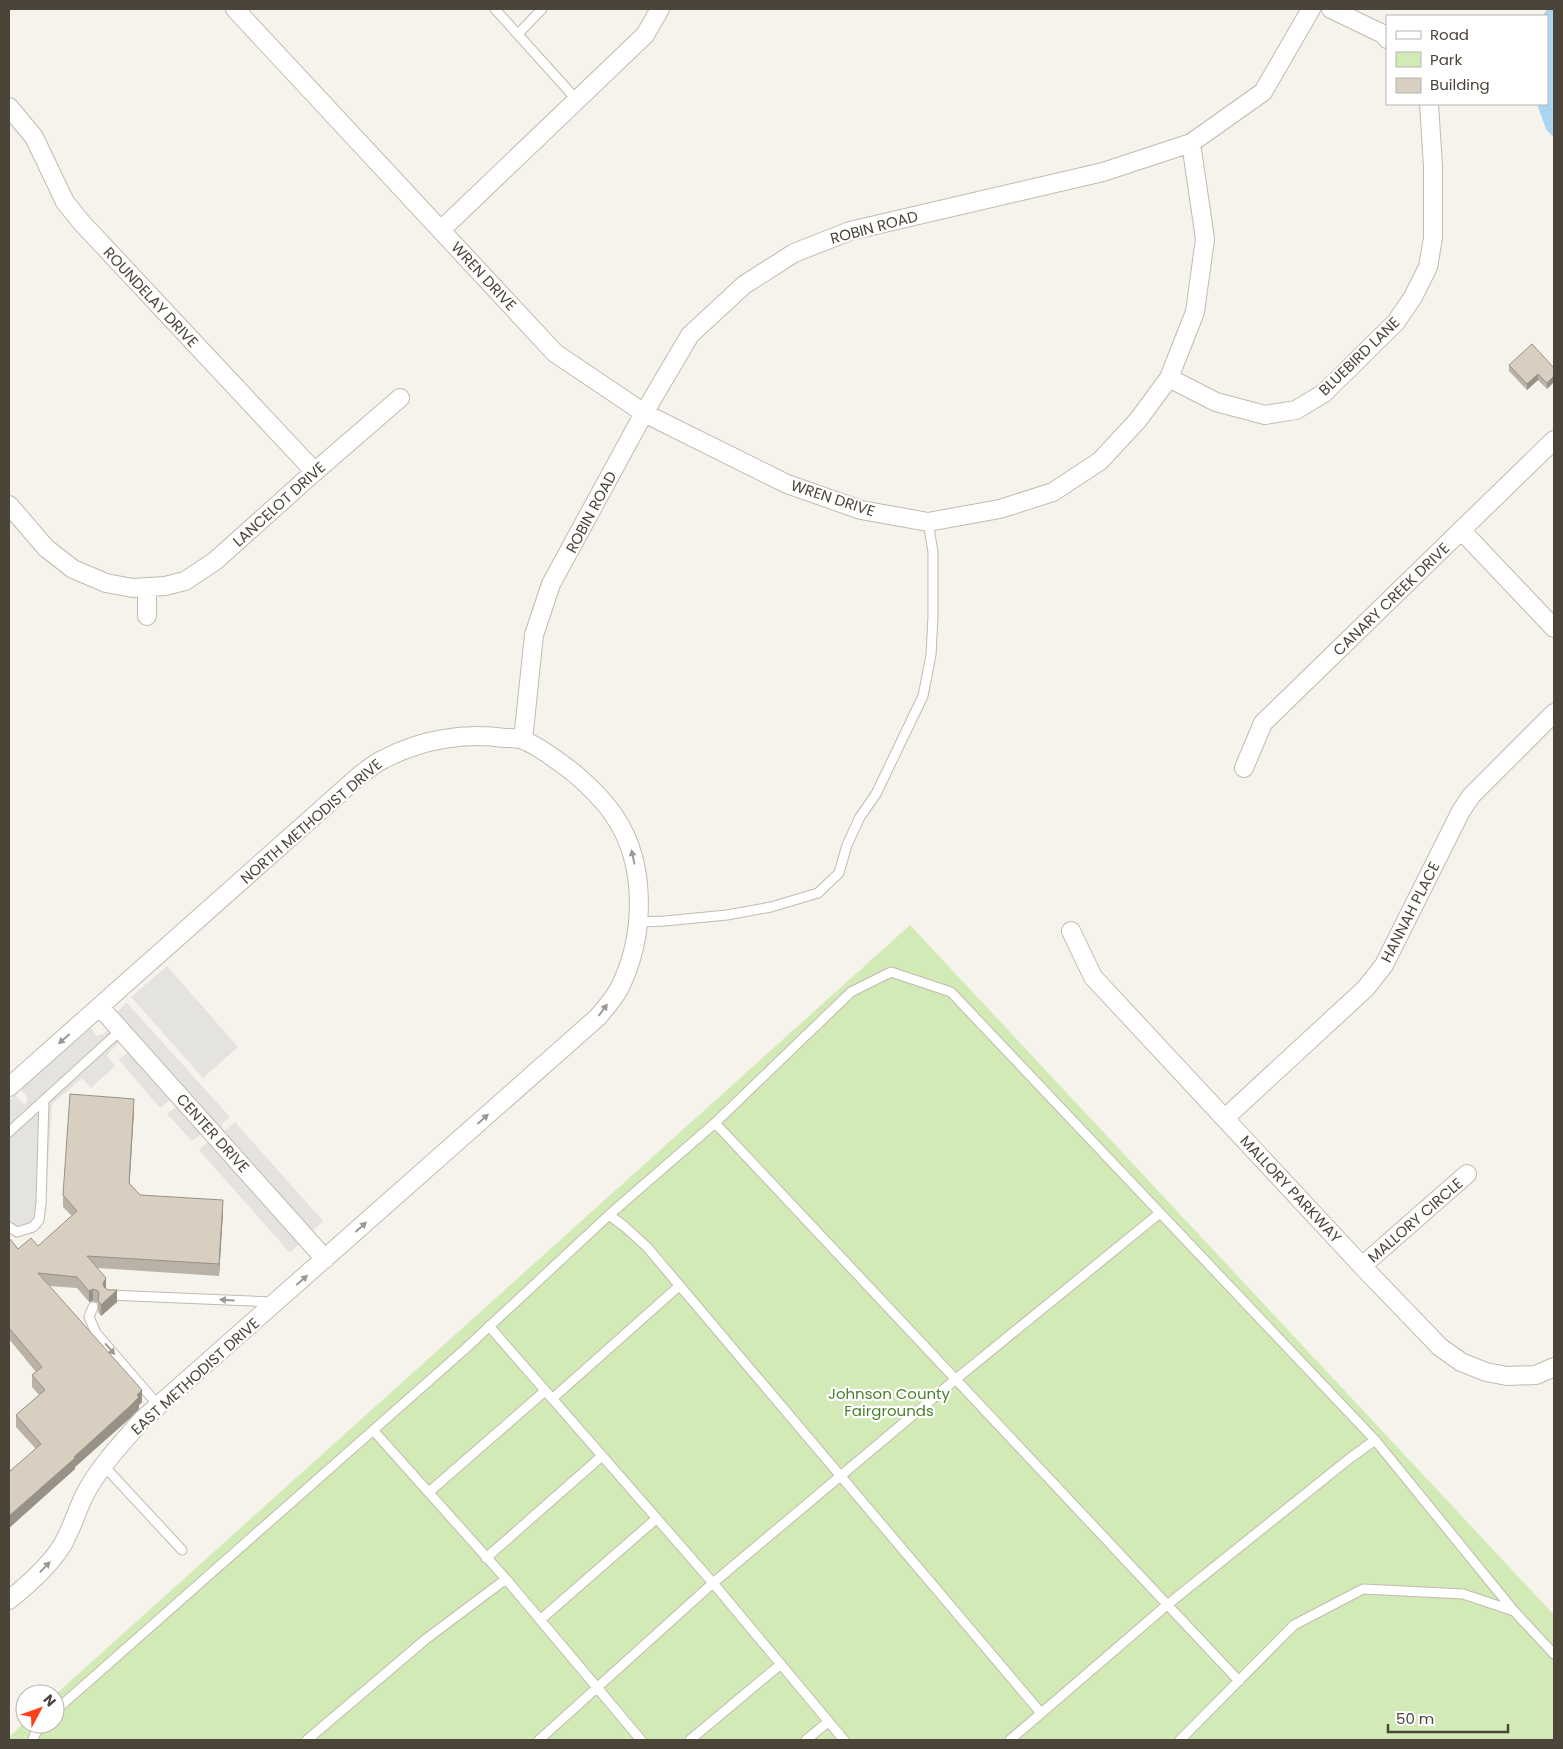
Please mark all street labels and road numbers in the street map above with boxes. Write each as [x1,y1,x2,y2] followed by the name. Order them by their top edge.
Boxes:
[828,205,920,249] street label: ROBIN ROAD
[447,237,521,315] street label: WREN DRIVE
[99,242,203,352] street label: ROUNDELAY DRIVE
[1314,312,1404,400] street label: BLUEBIRD LANE
[228,457,330,551] street label: LANCELOT DRIVE
[561,467,621,557] street label: ROBIN ROAD
[788,475,878,521] street label: WREN DRIVE
[1328,538,1454,660] street label: CANARY CREEK DRIVE
[236,754,386,888] street label: NORTH METHODIST DRIVE
[1376,858,1444,966] street label: HANNAH PLACE
[172,1089,254,1177] street label: CENTER DRIVE
[1236,1131,1347,1248] street label: MALLORY PARKWAY
[1363,1173,1467,1267] street label: MALLORY CIRCLE
[126,1313,264,1439] street label: EAST METHODIST DRIVE

